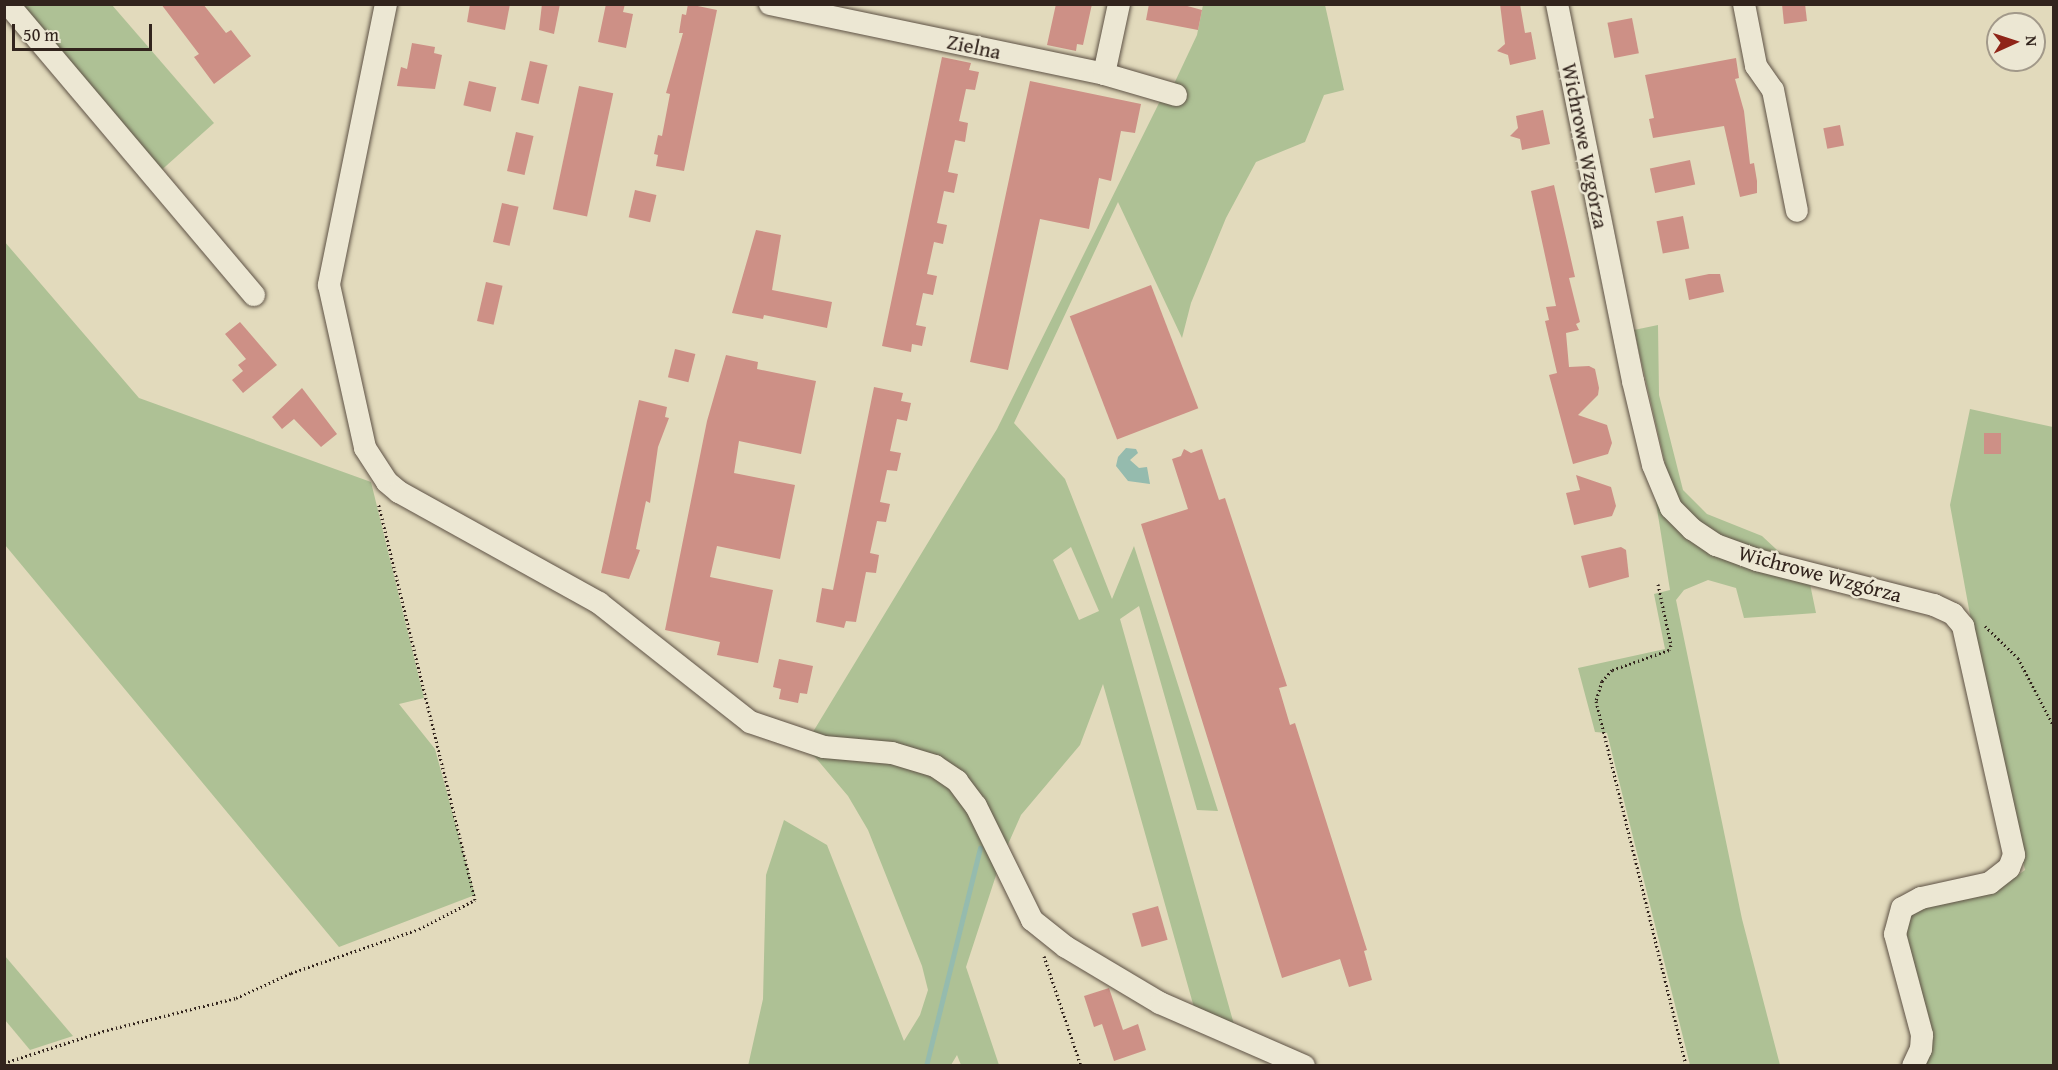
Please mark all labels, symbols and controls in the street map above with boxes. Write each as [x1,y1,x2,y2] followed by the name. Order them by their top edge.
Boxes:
[15,12,154,50] scale bar
[1986,12,2046,72] north arrow
[23,21,59,48] text: 50 m
[945,29,1003,65] street label: Zielna
[2020,35,2044,47] text: N
[1557,61,1613,231] street label: Wichrowe Wzgórza
[1736,540,1904,608] street label: Wichrowe Wzgórza

